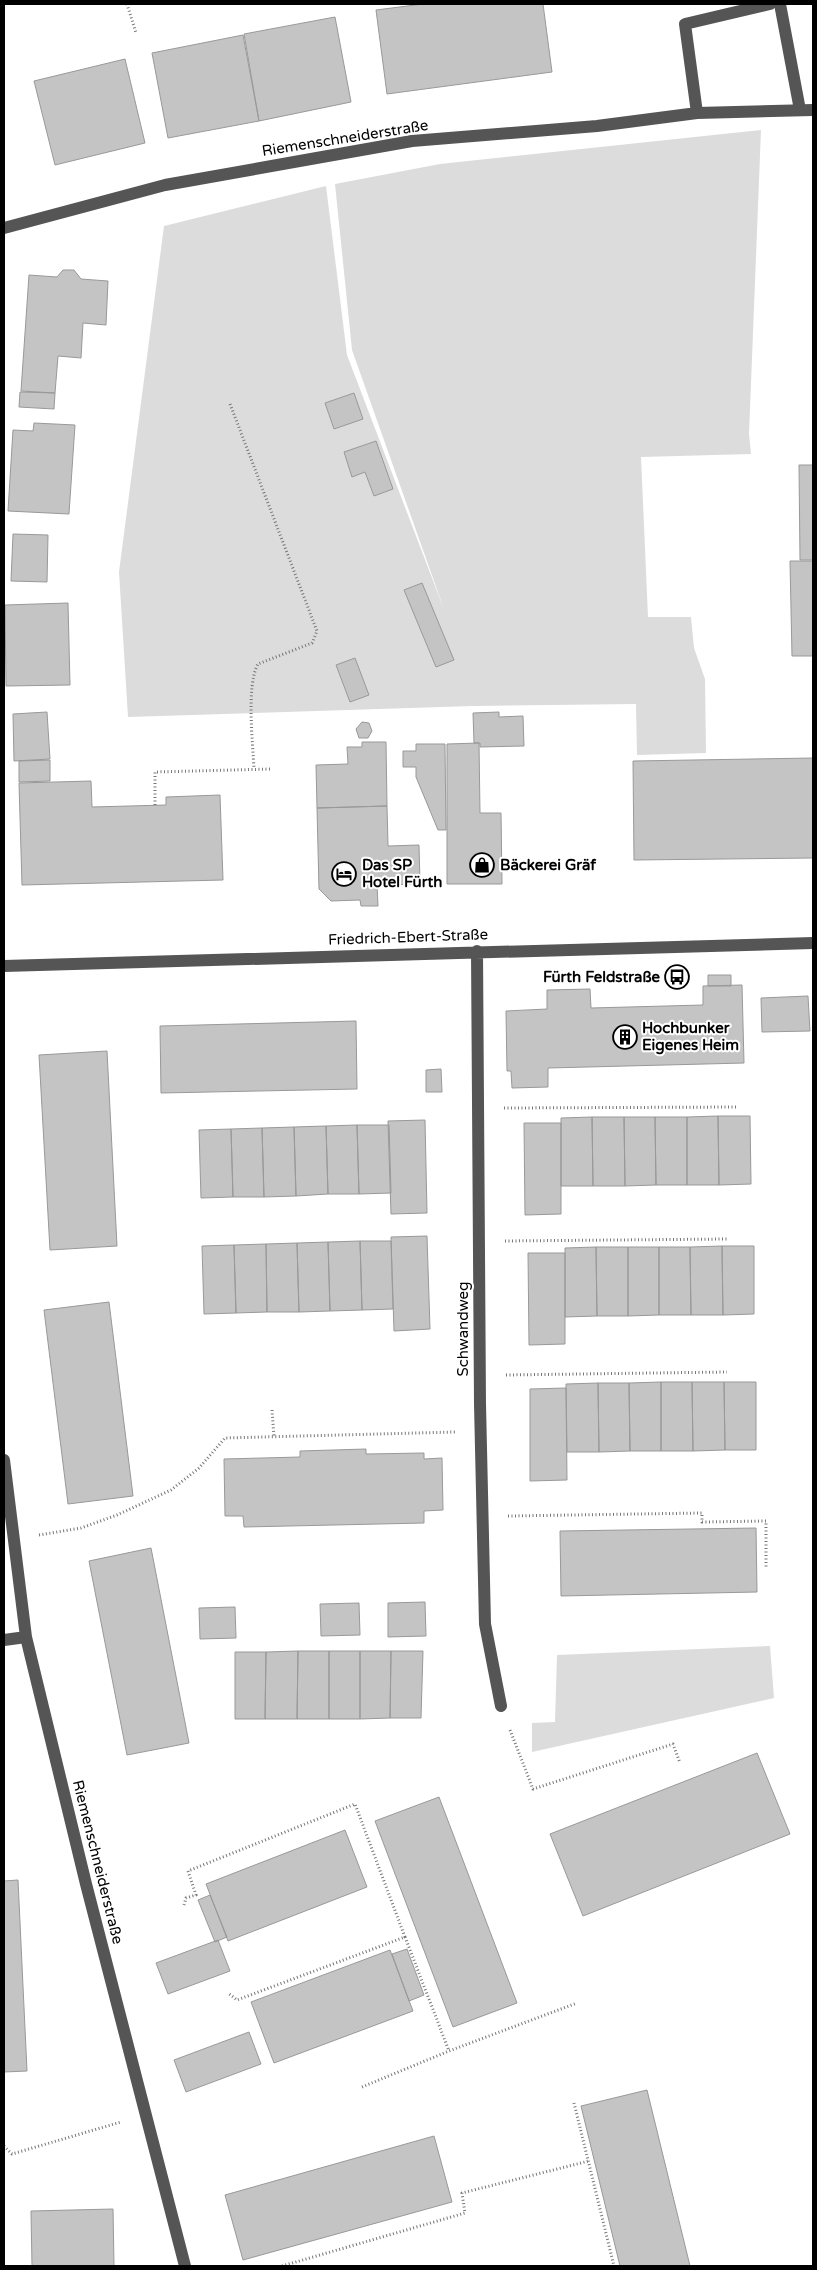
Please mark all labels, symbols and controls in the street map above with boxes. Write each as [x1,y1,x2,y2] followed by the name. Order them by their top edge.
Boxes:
[260,116,430,160] street label: Riemenschneiderstraße
[469,852,495,878] shop icon: Bäckerei Gräf
[362,856,442,891] place label: Das SP Hotel Fürth
[500,856,596,874] place label: Bäckerei Gräf
[331,861,357,887] hotel icon: Das SP Hotel Fürth
[328,925,488,949] street label: Friedrich-Ebert-Straße
[664,964,690,990] bus stop icon: Fürth Feldstraße
[543,968,661,986] place label: Fürth Feldstraße
[642,1019,739,1055] place label: Hochbunker Eigenes Heim
[612,1024,638,1050] building icon: Hochbunker Eigenes Heim
[454,1282,472,1376] street label: Schwandweg
[69,1778,127,1946] street label: Riemenschneiderstraße

